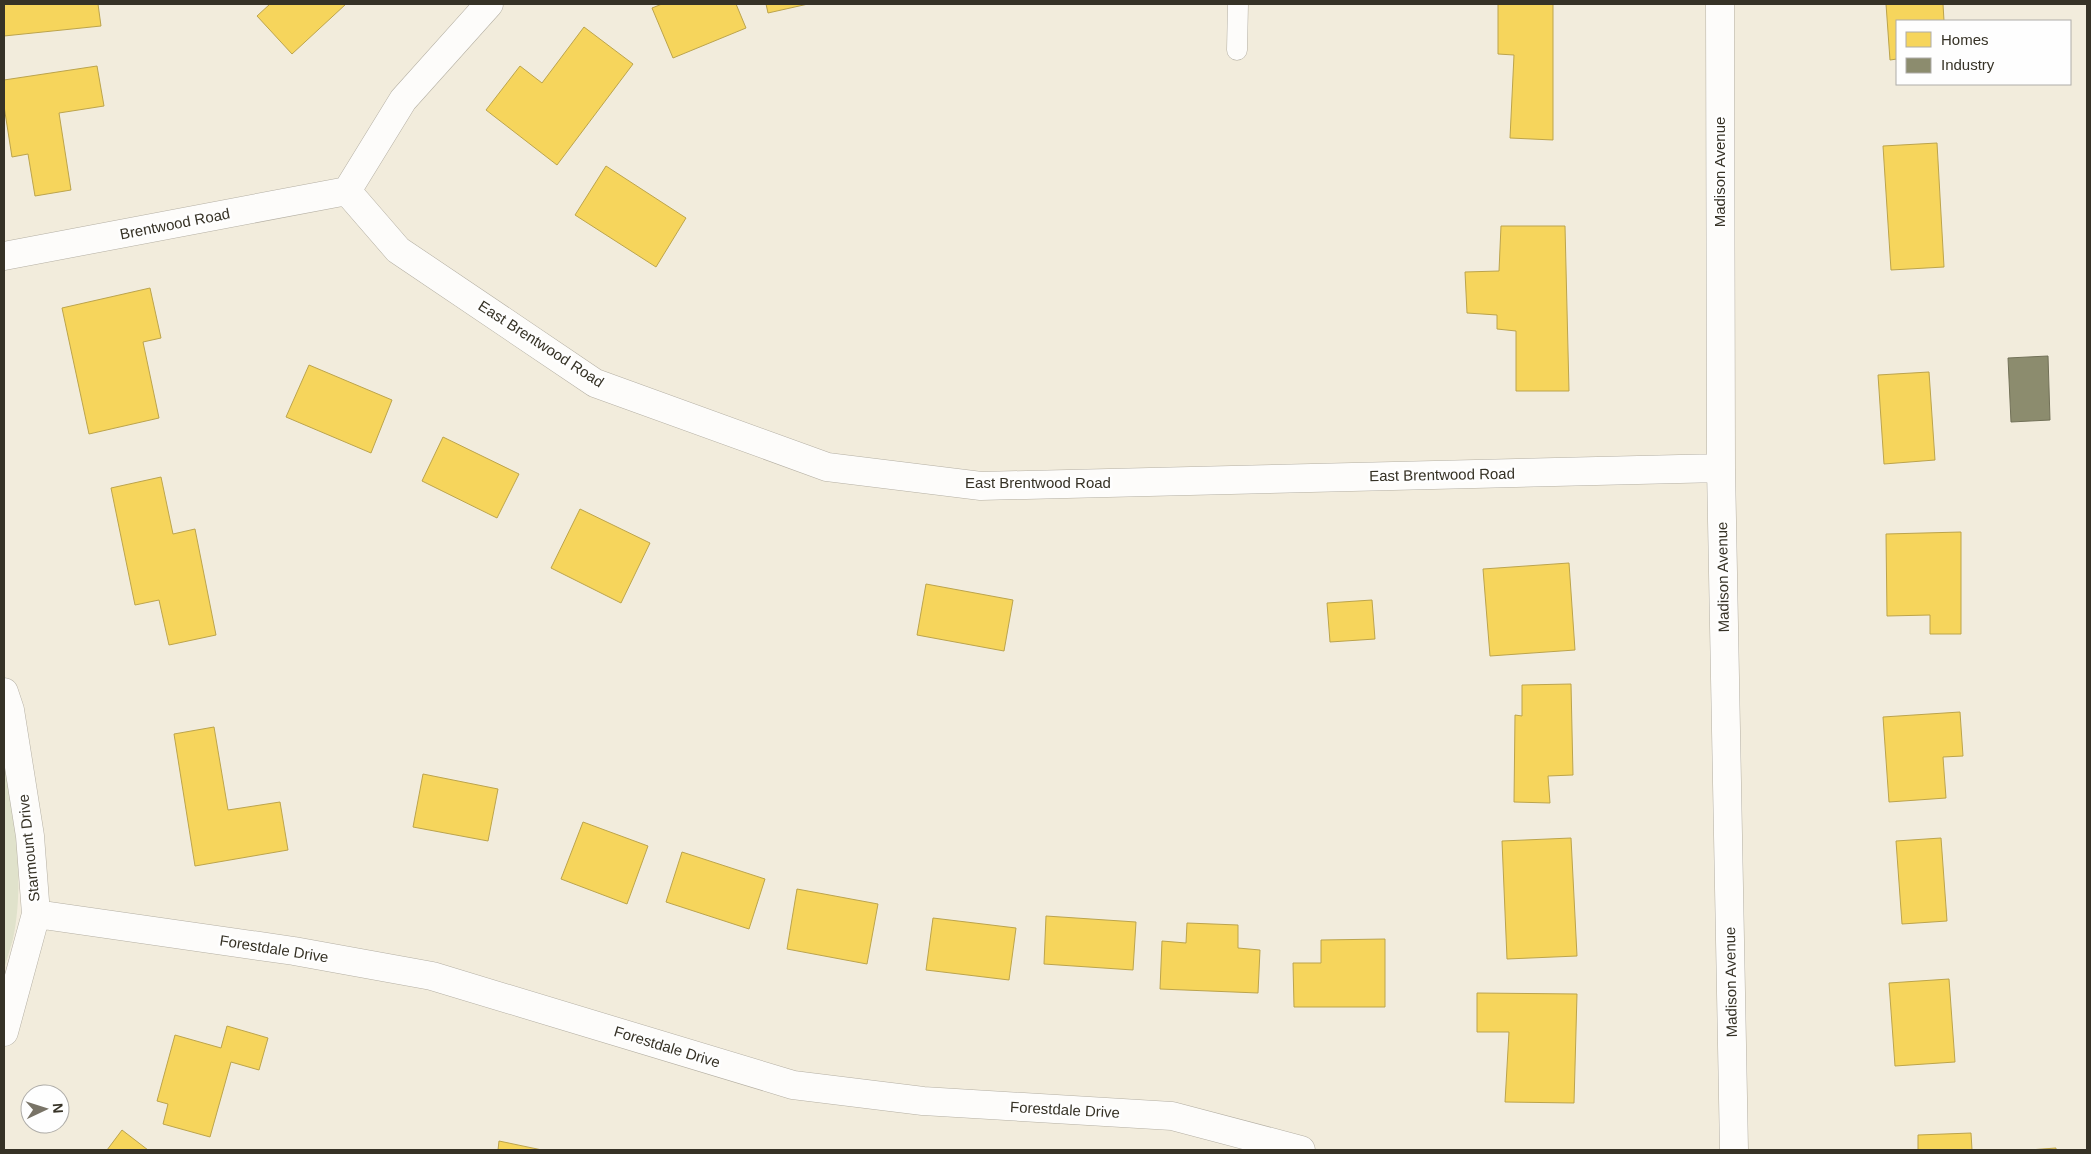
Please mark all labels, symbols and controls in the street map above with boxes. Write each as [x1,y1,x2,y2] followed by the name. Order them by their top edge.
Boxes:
[1896,20,2071,85] legend
[1941,31,1989,48] text: Homes
[1941,56,1995,73] text: Industry
[1711,117,1728,227] street label: Madison Avenue
[118,205,231,243] street label: Brentwood Road
[475,297,607,390] street label: East Brentwood Road
[1369,465,1515,484] street label: East Brentwood Road
[965,474,1111,491] street label: East Brentwood Road
[1713,522,1732,632] street label: Madison Avenue
[14,793,43,903] street label: Starmount Drive
[1721,927,1740,1037] street label: Madison Avenue
[218,932,330,966] street label: Forestdale Drive
[612,1022,722,1071] street label: Forestdale Drive
[20,1084,70,1134] north arrow
[1010,1098,1120,1121] street label: Forestdale Drive
[50,1102,66,1114] text: N

